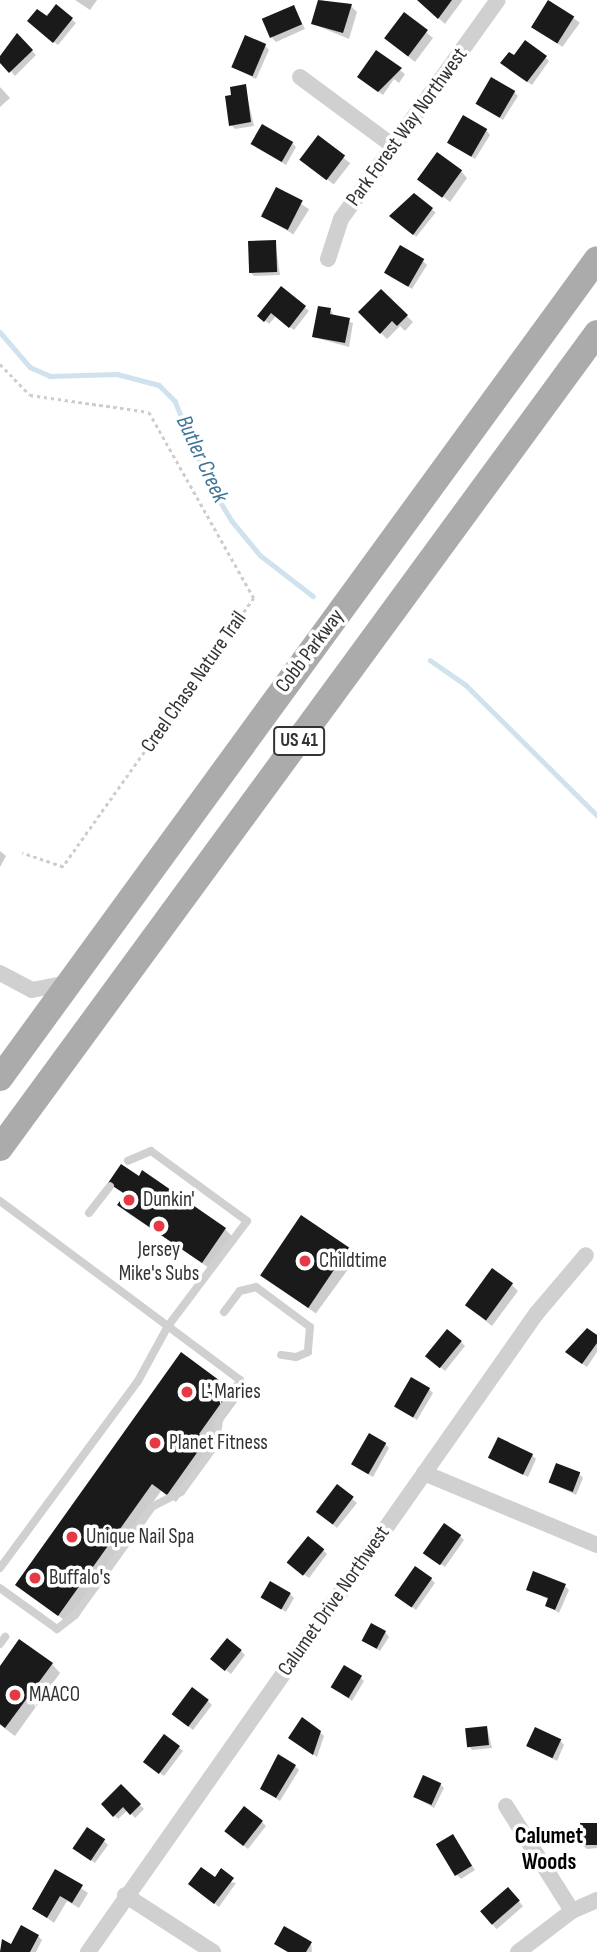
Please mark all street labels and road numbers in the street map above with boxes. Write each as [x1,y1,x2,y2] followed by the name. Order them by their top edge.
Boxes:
[341,43,473,211] street label: Park Forest Way Northwest
[271,604,349,698] street label: Cobb Parkway
[136,607,252,757] street label: Creel Chase Nature Trail
[273,726,325,756] road number: US 41
[273,1521,395,1681] street label: Calumet Drive Northwest

